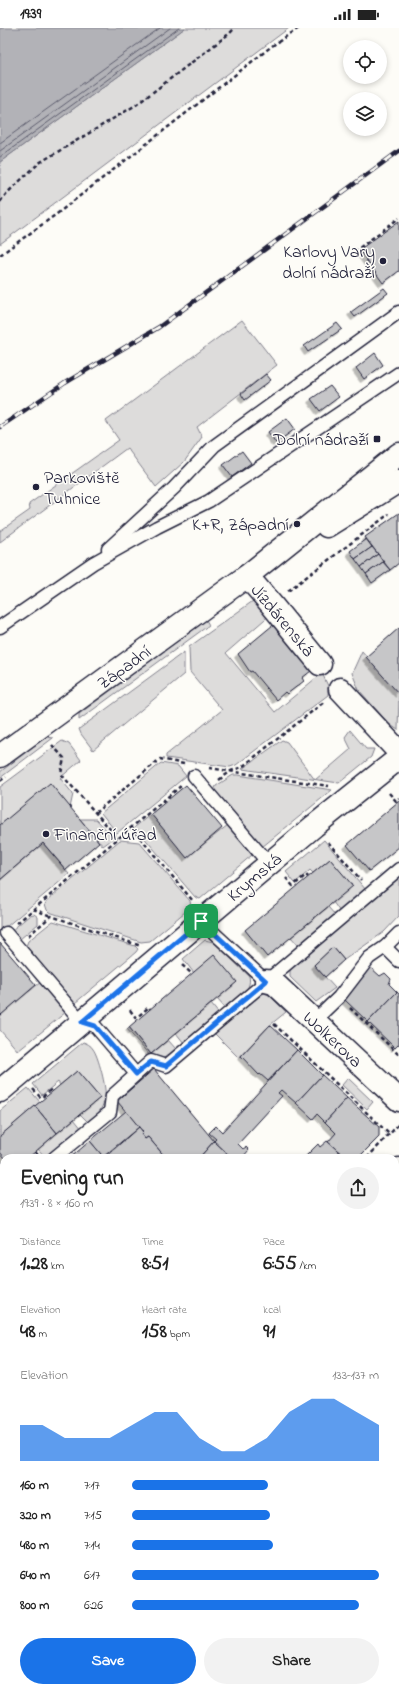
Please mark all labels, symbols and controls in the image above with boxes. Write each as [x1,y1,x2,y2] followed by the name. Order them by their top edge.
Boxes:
[20,3,41,25] text: 19:39
[343,40,387,136] map controls
[343,40,387,84] button: locate
[343,92,387,136] button: layers
[282,240,375,287] place label: Karlovy Vary dolní nádraží
[378,256,388,266] marker: Karlovy Vary dolní nádraží
[272,428,369,454] place label: Dolní nádraží
[372,434,382,444] marker: Dolní nádraží
[44,466,120,513] place label: Parkoviště Tuhnice
[31,482,41,492] marker: Parkoviště Tuhnice
[192,513,289,539] place label: K+R, Západní
[292,519,302,529] marker: K+R, Západní
[243,579,320,663] street label: Jízdárenská
[93,640,158,697] street label: Západní
[53,823,157,849] place label: Finanční úřad
[41,829,51,839] marker: Finanční úřad
[222,848,288,909] street label: Krymská
[184,904,218,938] pin
[190,910,212,932] icon: arrive
[296,1006,367,1075] street label: Wolkerova
[20,1163,124,1195] text: Evening run
[337,1167,379,1209] button: share
[20,1194,93,1213] text: 19:39 · 8 × 160 m
[20,1234,61,1250] text: Distance
[142,1234,163,1250] text: Time
[263,1234,285,1250] text: Pace
[20,1250,48,1279] text: 1.28
[142,1250,169,1279] text: 8:51
[263,1250,297,1279] text: 6:55
[48,1258,64,1274] text: km
[297,1258,316,1274] text: /km
[20,1302,60,1318] text: Elevation
[142,1302,187,1318] text: Heart rate
[263,1302,281,1318] text: kcal
[20,1318,36,1347] text: 48
[142,1318,167,1347] text: 158
[263,1318,276,1347] text: 91
[36,1326,47,1342] text: m
[167,1326,190,1342] text: bpm
[20,1366,68,1385] text: Elevation
[332,1366,379,1385] text: 133–137 m
[20,1476,49,1495] text: 160 m
[84,1476,100,1495] text: 7:17
[20,1506,51,1525] text: 320 m
[84,1506,102,1525] text: 7:15
[20,1536,49,1555] text: 480 m
[84,1536,100,1555] text: 7:14
[20,1566,50,1585] text: 640 m
[84,1566,100,1585] text: 6:17
[20,1596,49,1615] text: 800 m
[84,1596,103,1615] text: 6:26
[20,1638,196,1684] button: Save
[204,1638,379,1684] button: Share

